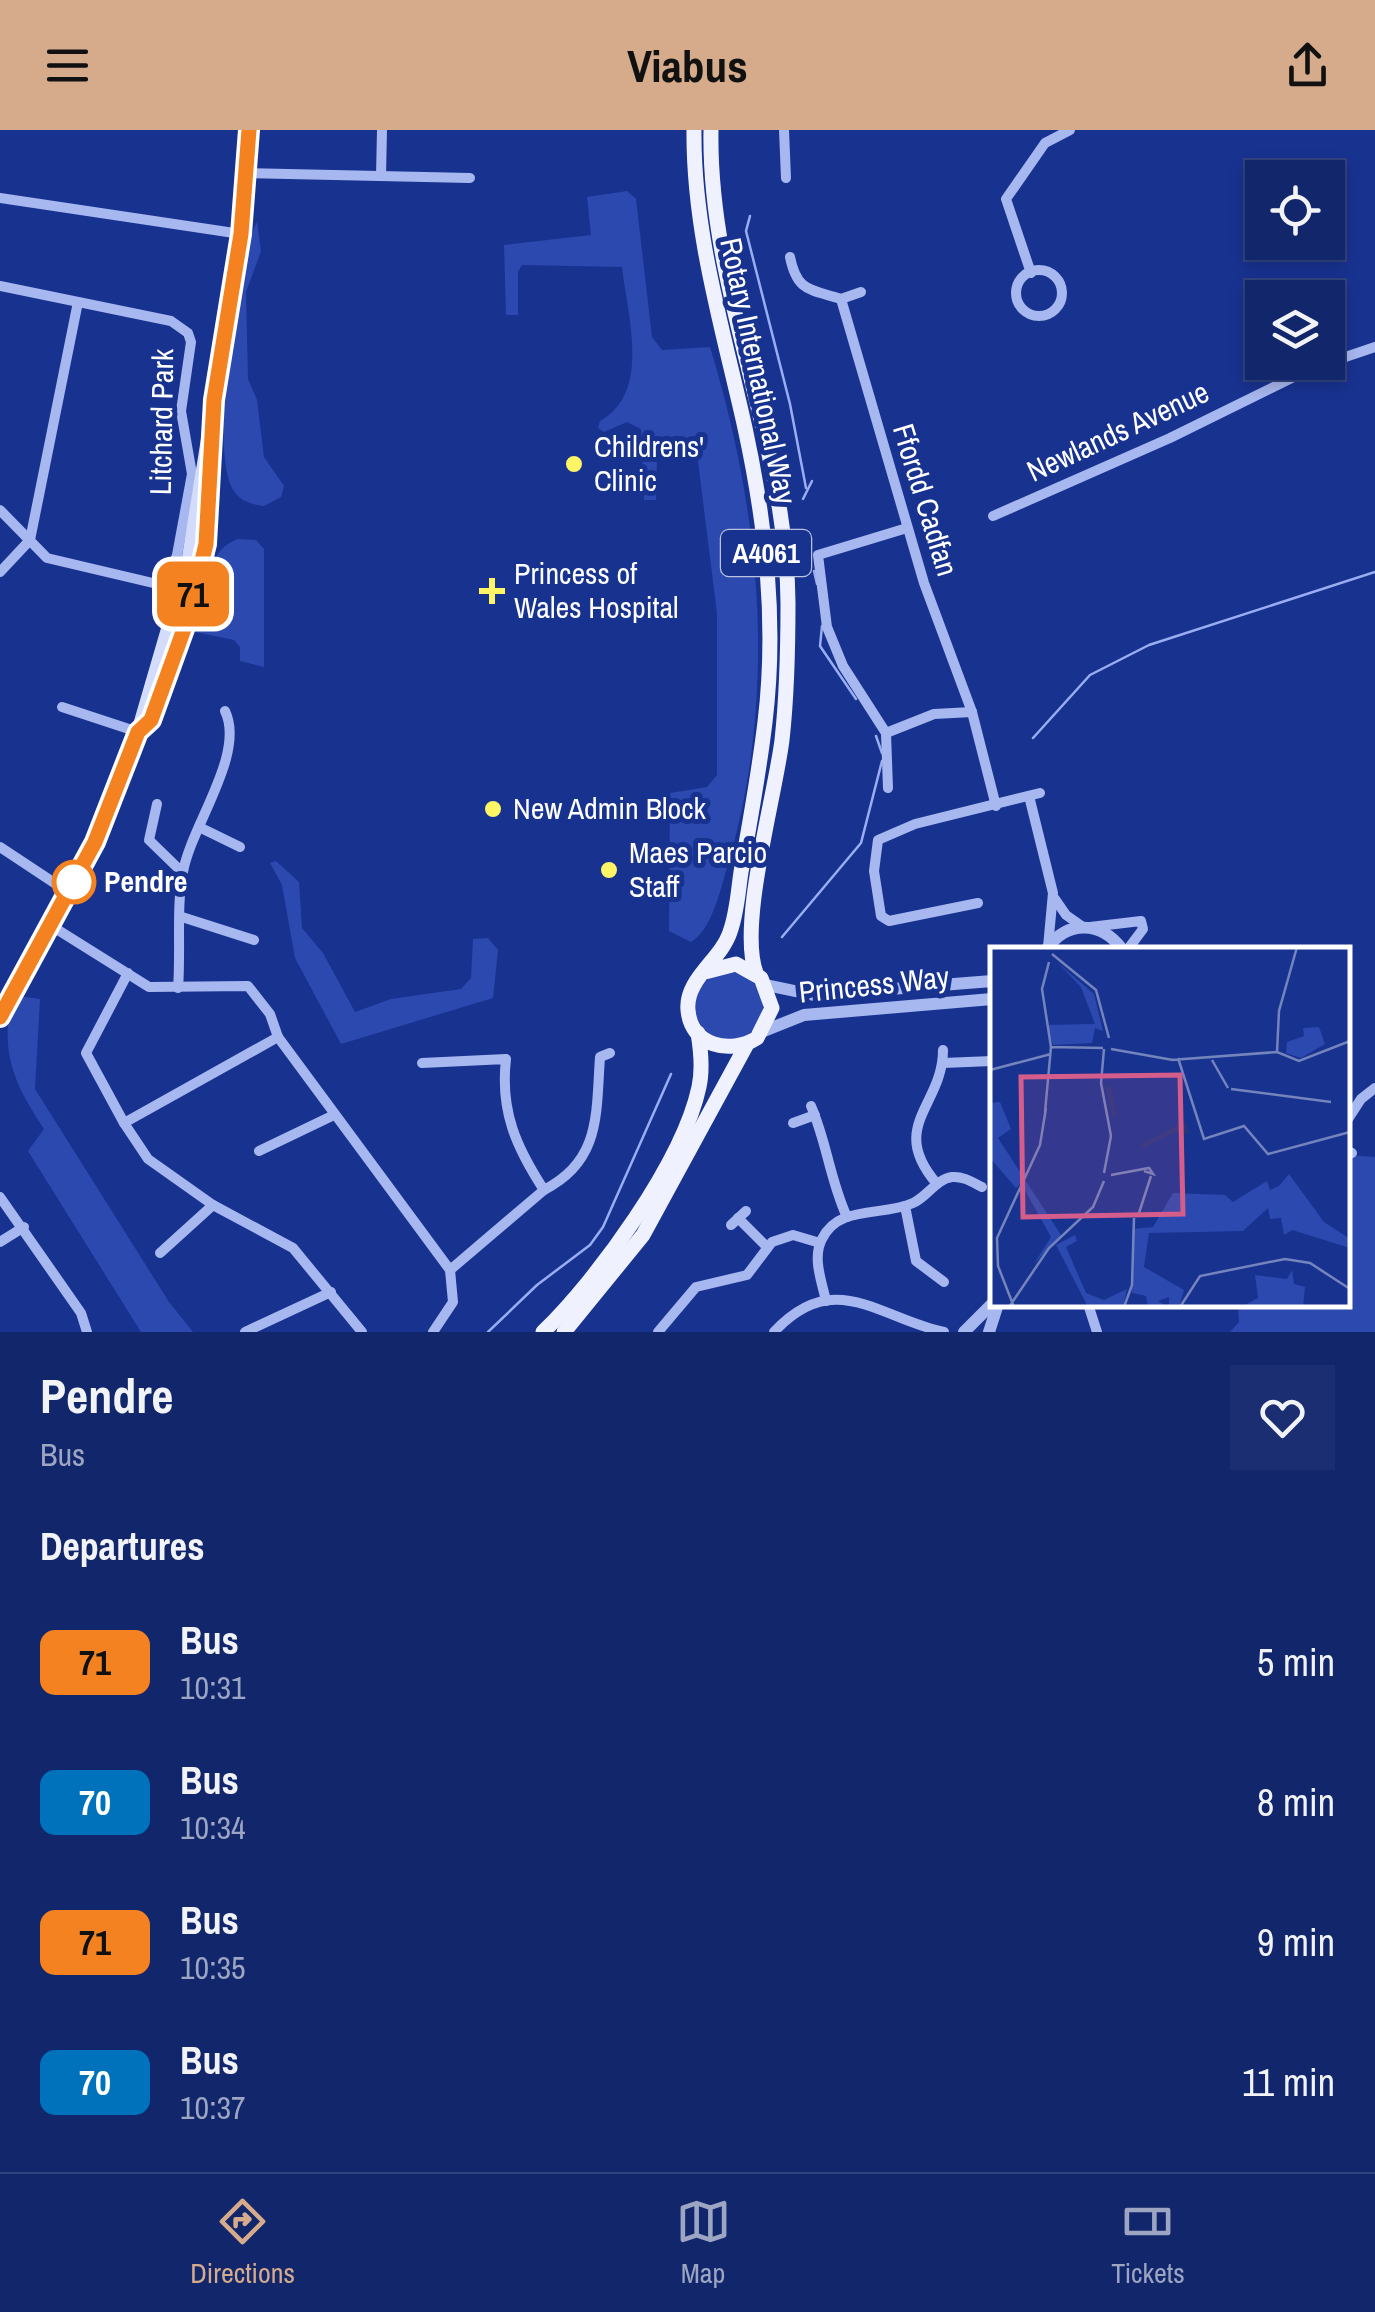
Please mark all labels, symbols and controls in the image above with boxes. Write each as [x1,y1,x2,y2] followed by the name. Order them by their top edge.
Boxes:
[627,35,748,96] text: Viabus
[40,38,95,93] icon: menu
[1280,38,1335,93] icon: share
[1245,160,1345,380] map controls
[1245,160,1345,260] button: locate
[711,234,807,508] street label: Rotary International Way
[1245,280,1345,380] button: layers
[140,348,182,495] street label: Litchard Park
[1020,371,1215,491] street label: Newlands Avenue
[884,419,968,581] street label: Ffordd Cadfan
[594,426,704,500] place label: Childrens' Clinic
[563,453,585,475] marker: Childrens' Clinic
[721,530,811,576] road number: A4061
[514,553,679,627] place label: Princess of Wales Hospital
[148,562,238,626] line badge: 71
[177,571,209,618] text: 71
[479,578,505,604] marker: Princess of Wales Hospital
[513,788,706,828] place label: New Admin Block
[482,798,504,820] marker: New Admin Block
[629,832,767,906] place label: Maes Parcio Staff
[598,859,620,881] marker: Maes Parcio Staff
[53,861,95,903] marker: Pendre
[104,861,187,901] place label: Pendre
[990,947,1350,1307] inset map
[797,956,952,1012] street label: Princess Way
[40,1363,173,1428] text: Pendre
[1230,1365,1335,1470] button: heart
[40,1433,85,1476] text: Bus
[40,1521,205,1572] text: Departures
[180,1615,239,1666] text: Bus
[1257,1637,1335,1688] text: 5 min
[79,1639,111,1686] text: 71
[180,1666,246,1709] text: 10:31
[180,1755,239,1806] text: Bus
[1257,1777,1335,1828] text: 8 min
[79,1779,111,1826] text: 70
[180,1806,246,1849] text: 10:34
[180,1895,239,1946] text: Bus
[1257,1917,1335,1968] text: 9 min
[79,1919,111,1966] text: 71
[180,1946,246,1989] text: 10:35
[180,2035,239,2086] text: Bus
[1242,2057,1335,2108] text: 11 min
[79,2059,111,2106] text: 70
[180,2086,246,2129] text: 10:37
[190,2194,295,2292] tab: Directions
[676,2194,731,2292] tab: Map
[1111,2194,1185,2292] tab: Tickets

